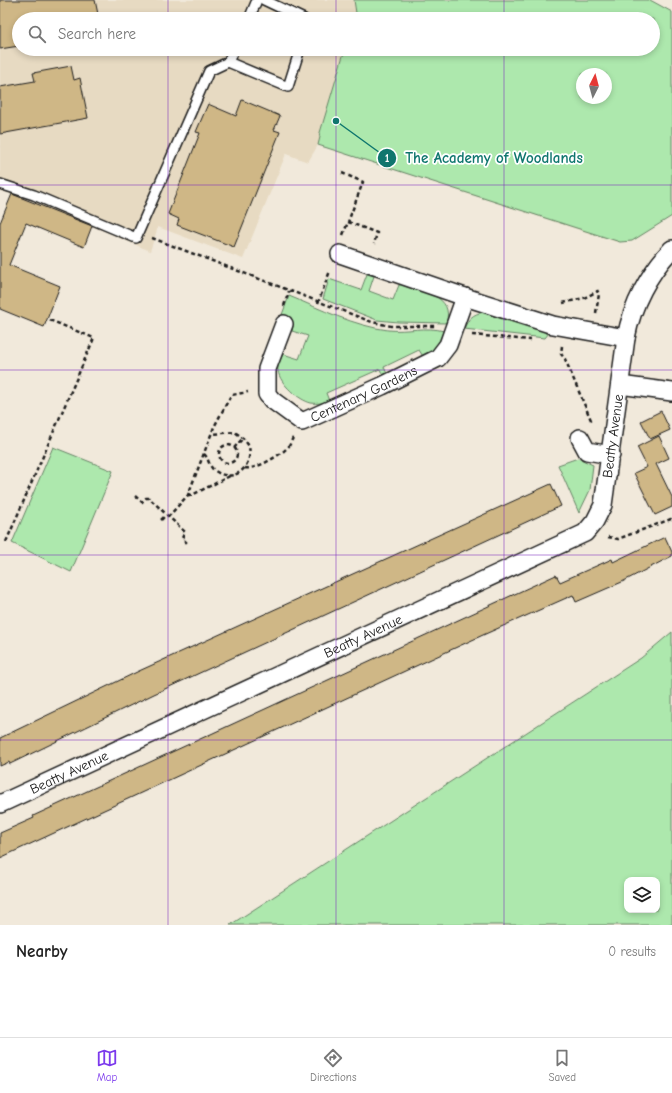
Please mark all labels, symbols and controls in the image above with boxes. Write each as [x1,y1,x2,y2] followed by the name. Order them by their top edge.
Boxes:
[12,12,660,56] search box
[26,23,48,45] icon: search
[58,25,136,43] text: Search here
[576,68,612,104] north arrow
[377,145,591,172] callout: The Academy of Woodlands
[405,149,583,167] text: The Academy of Woodlands
[385,151,390,165] text: 1
[308,361,420,426] street label: Centenary Gardens
[598,393,627,479] street label: Beatty Avenue
[321,610,405,661] street label: Beatty Avenue
[27,747,111,798] street label: Beatty Avenue
[624,877,660,913] map controls
[624,877,660,913] button: layers
[16,942,67,961] text: Nearby
[608,944,656,959] text: 0 results
[96,1047,118,1084] tab: Map
[310,1047,357,1084] tab: Directions
[549,1047,576,1084] tab: Saved

